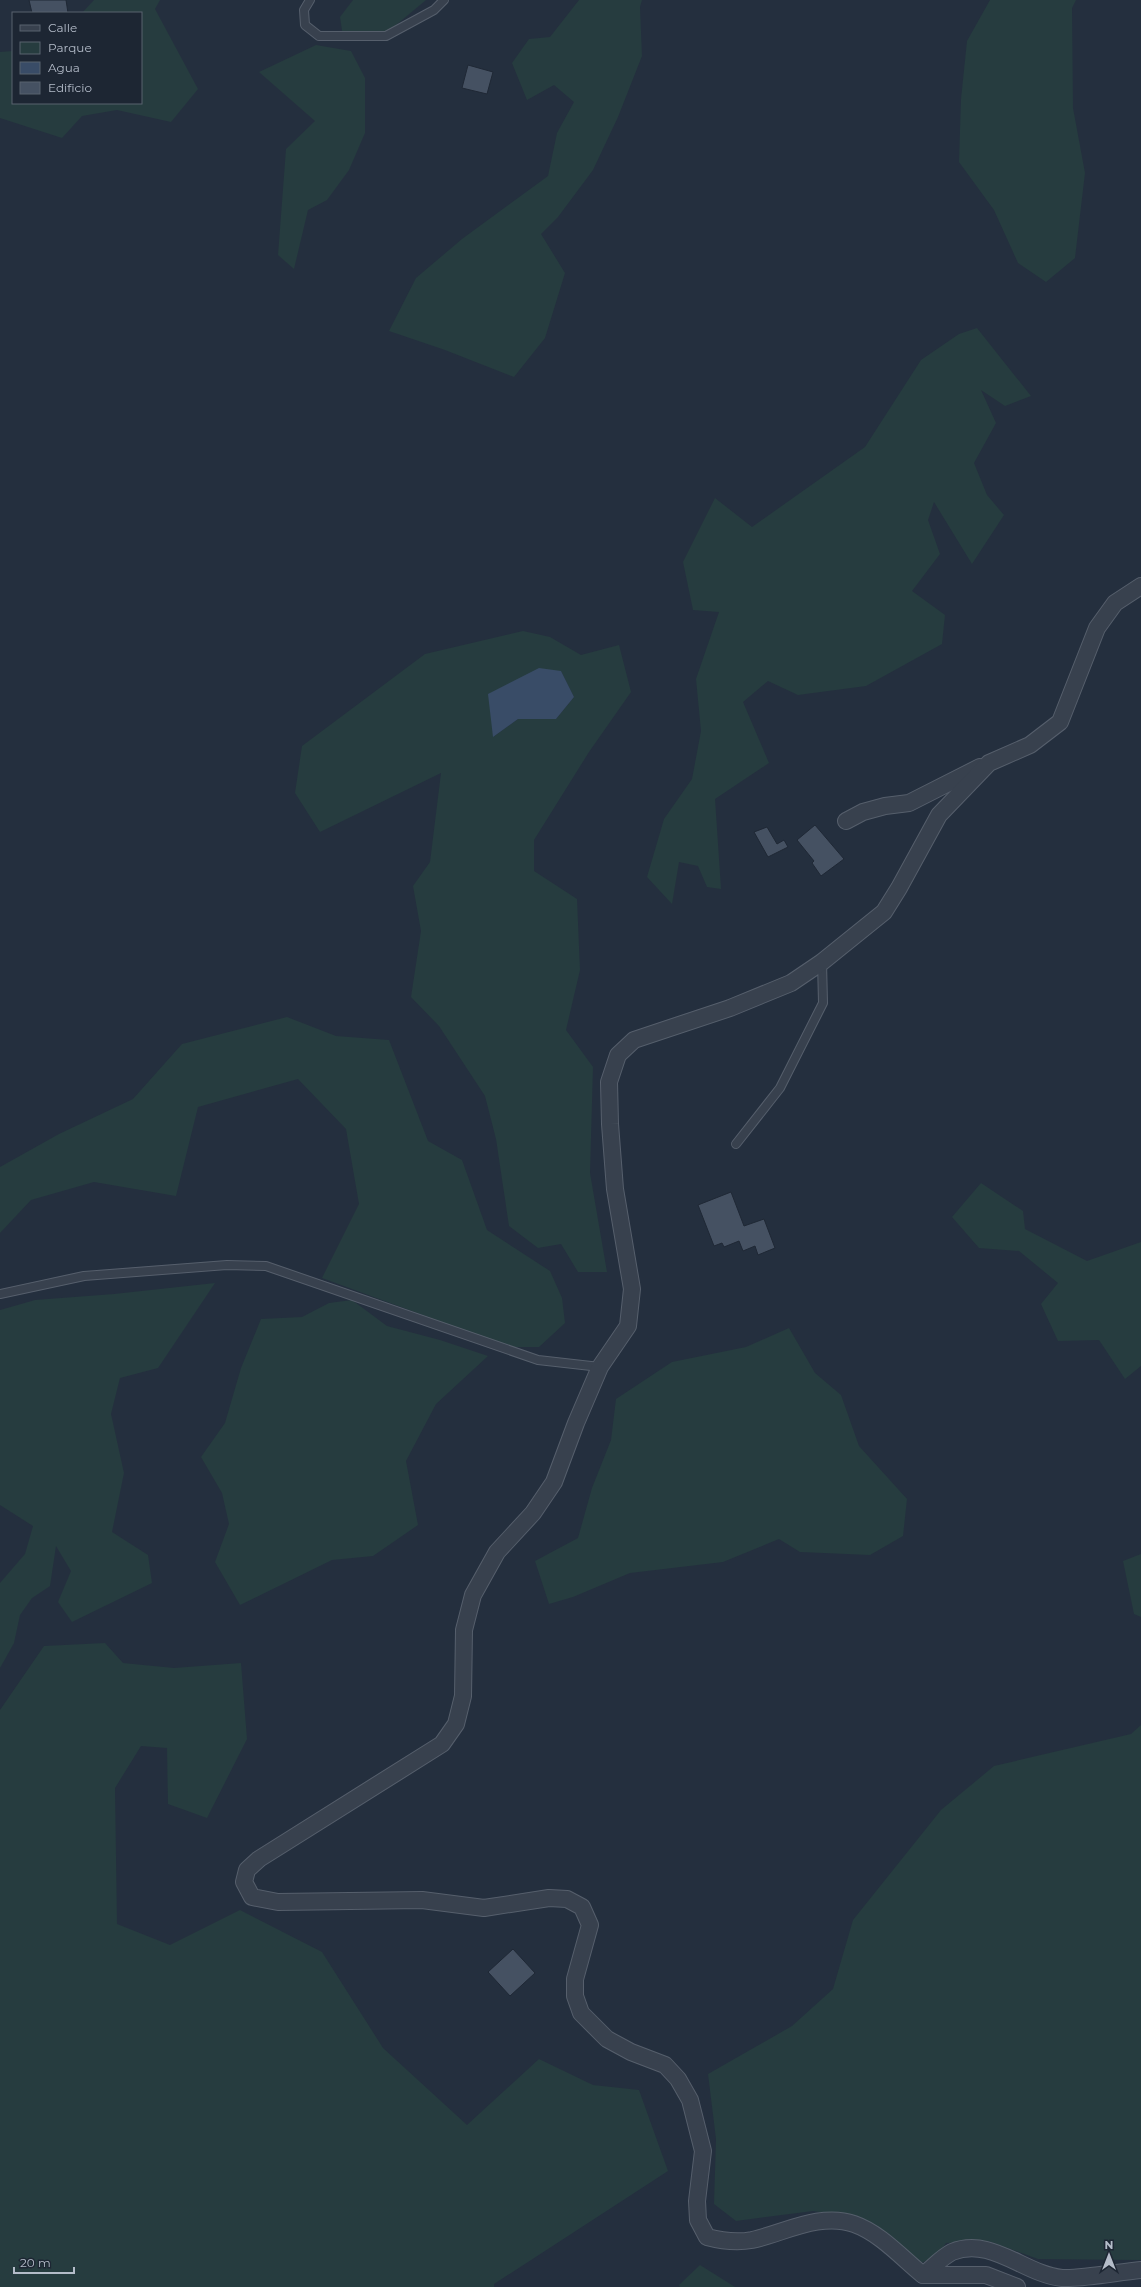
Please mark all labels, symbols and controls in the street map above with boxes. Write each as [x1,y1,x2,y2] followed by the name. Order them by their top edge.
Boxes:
[12,12,142,104] legend
[48,20,77,35] text: Calle
[48,40,92,55] text: Parque
[48,60,80,75] text: Agua
[48,80,92,95] text: Edificio
[1089,2235,1129,2275] north arrow
[1105,2238,1113,2252] text: N
[14,2249,74,2275] scale bar
[20,2255,51,2270] text: 20 m

